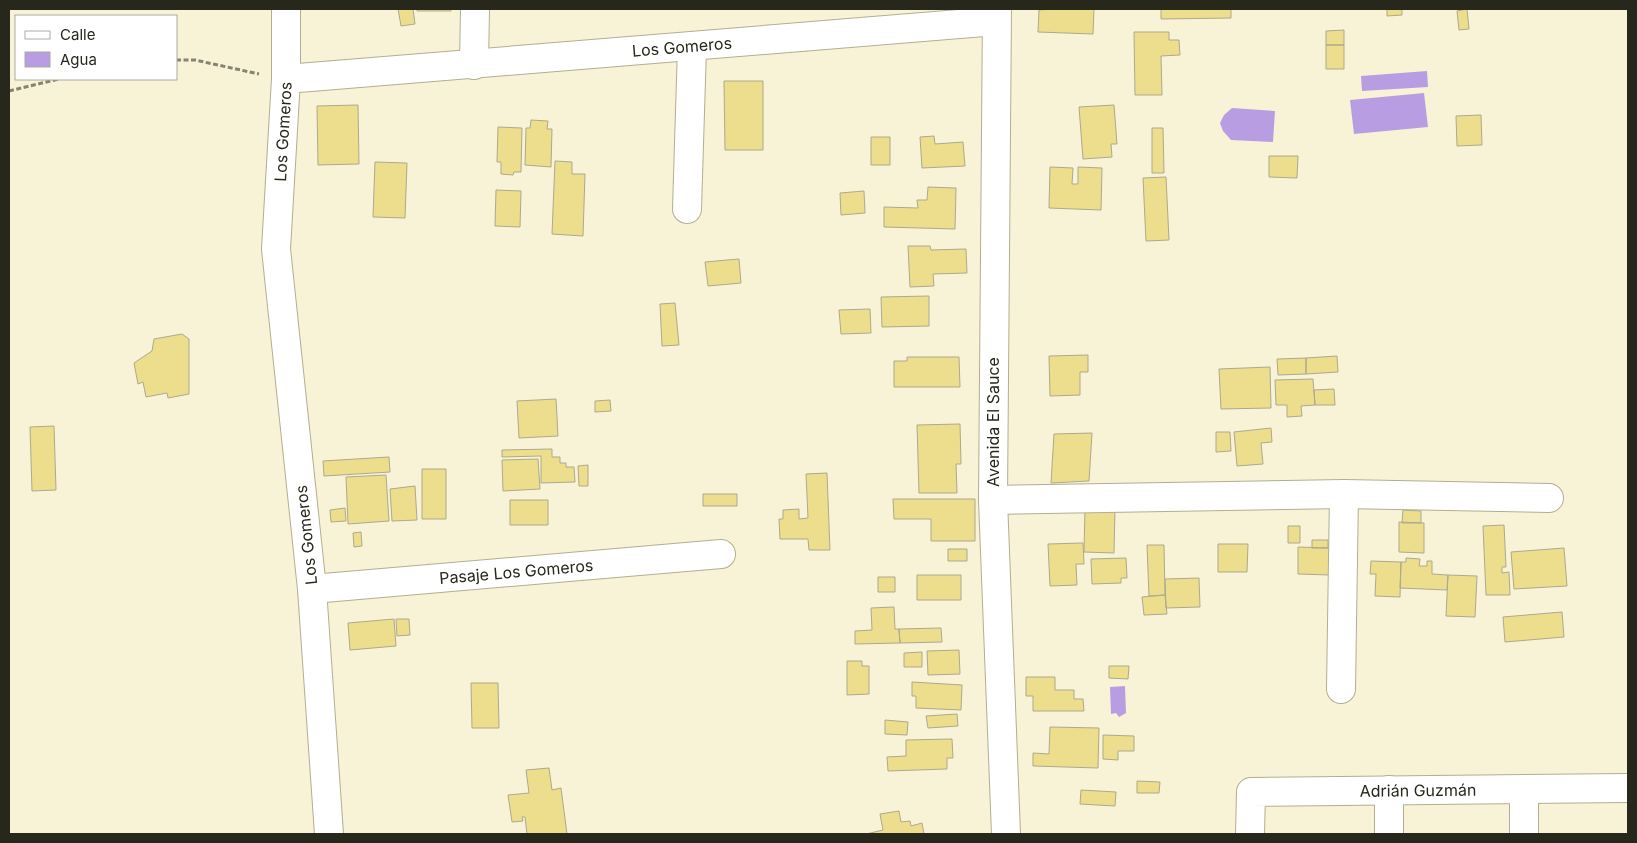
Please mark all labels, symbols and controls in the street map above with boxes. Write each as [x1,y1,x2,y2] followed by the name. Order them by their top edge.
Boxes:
[15,15,178,80] legend
[60,25,95,44] text: Calle
[631,33,733,61] street label: Los Gomeros
[60,50,97,69] text: Agua
[270,81,296,182] street label: Los Gomeros
[983,357,1003,487] street label: Avenida El Sauce
[291,484,321,586] street label: Los Gomeros
[438,555,594,588] street label: Pasaje Los Gomeros
[1360,780,1476,801] street label: Adrián Guzmán

